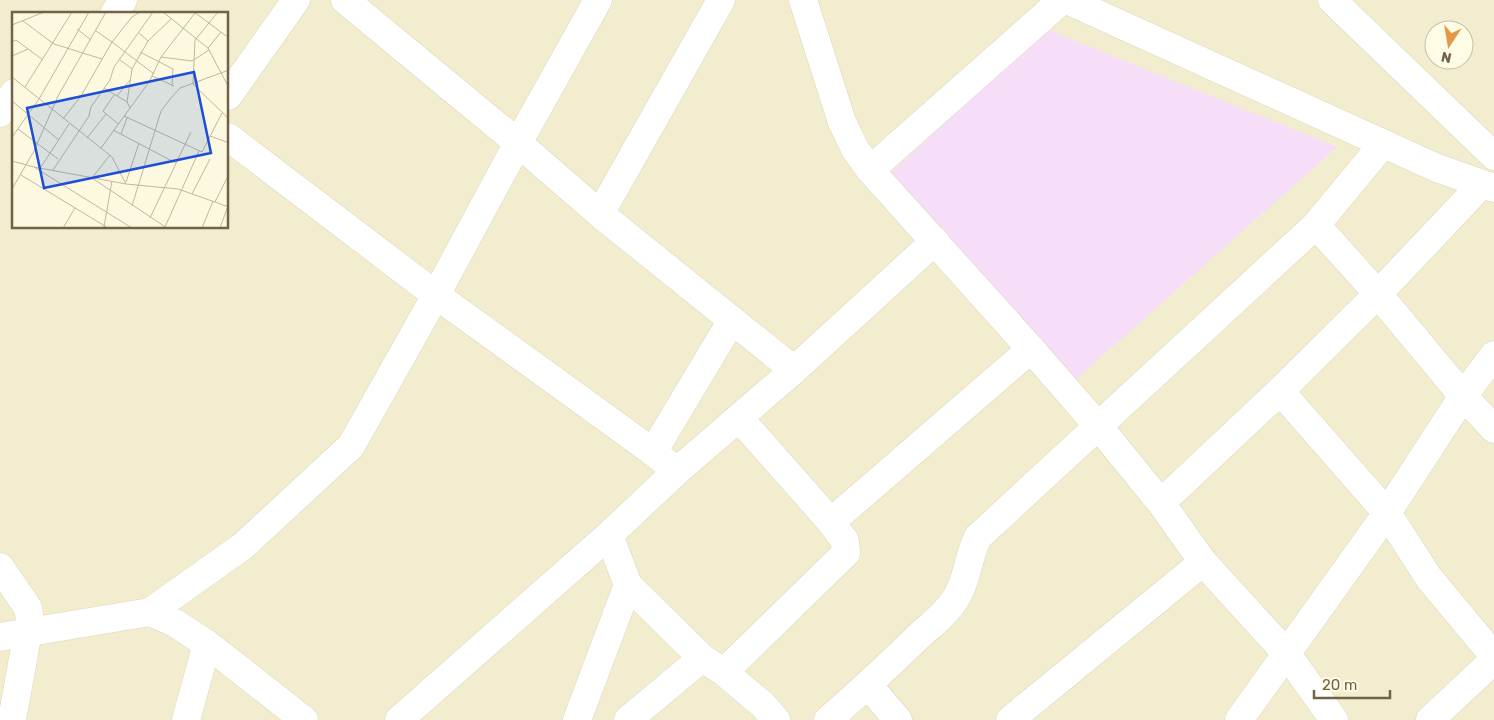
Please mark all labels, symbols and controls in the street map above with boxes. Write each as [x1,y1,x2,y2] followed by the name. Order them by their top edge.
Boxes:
[12,12,229,229] inset map
[1424,20,1474,70] north arrow
[1440,48,1453,67] text: N
[1314,668,1390,700] scale bar
[1322,676,1357,694] text: 20 m

